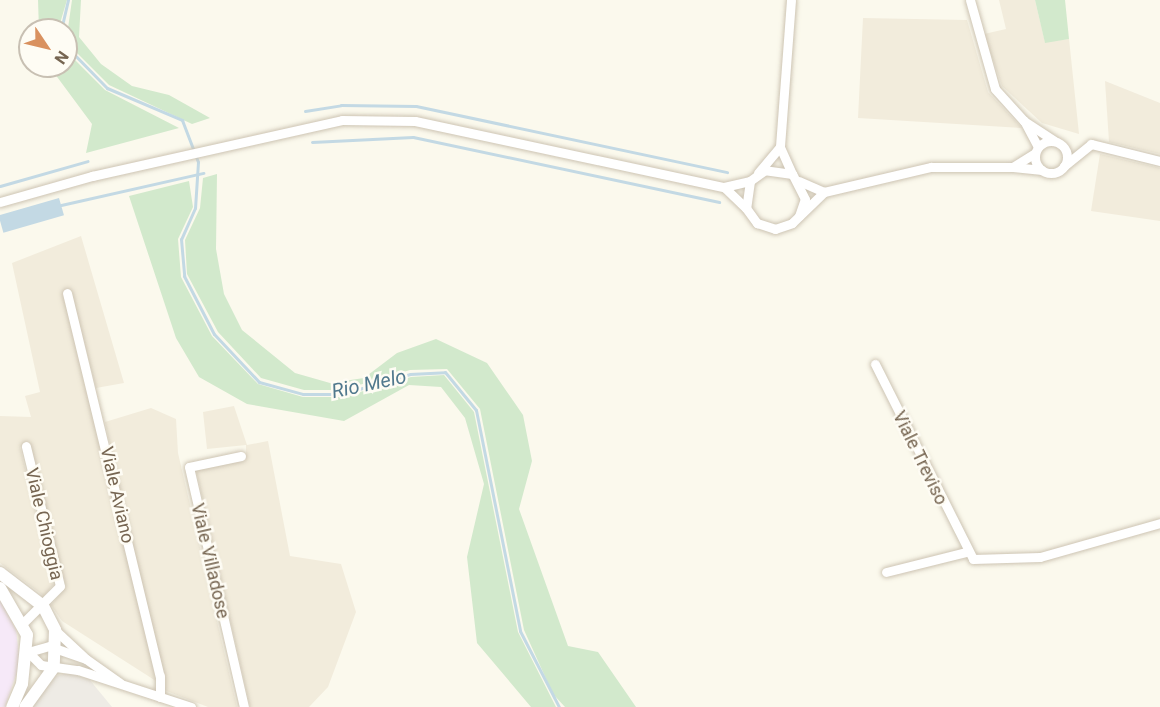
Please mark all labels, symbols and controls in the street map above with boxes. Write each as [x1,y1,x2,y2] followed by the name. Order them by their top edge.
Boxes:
[18,18,78,78] north arrow
[50,47,73,68] text: N
[330,364,408,404] water label: Rio Melo
[888,407,952,509] street label: Viale Treviso
[95,445,139,545] street label: Viale Aviano
[21,466,67,582] street label: Viale Chioggia
[186,501,234,621] street label: Viale Villadose

